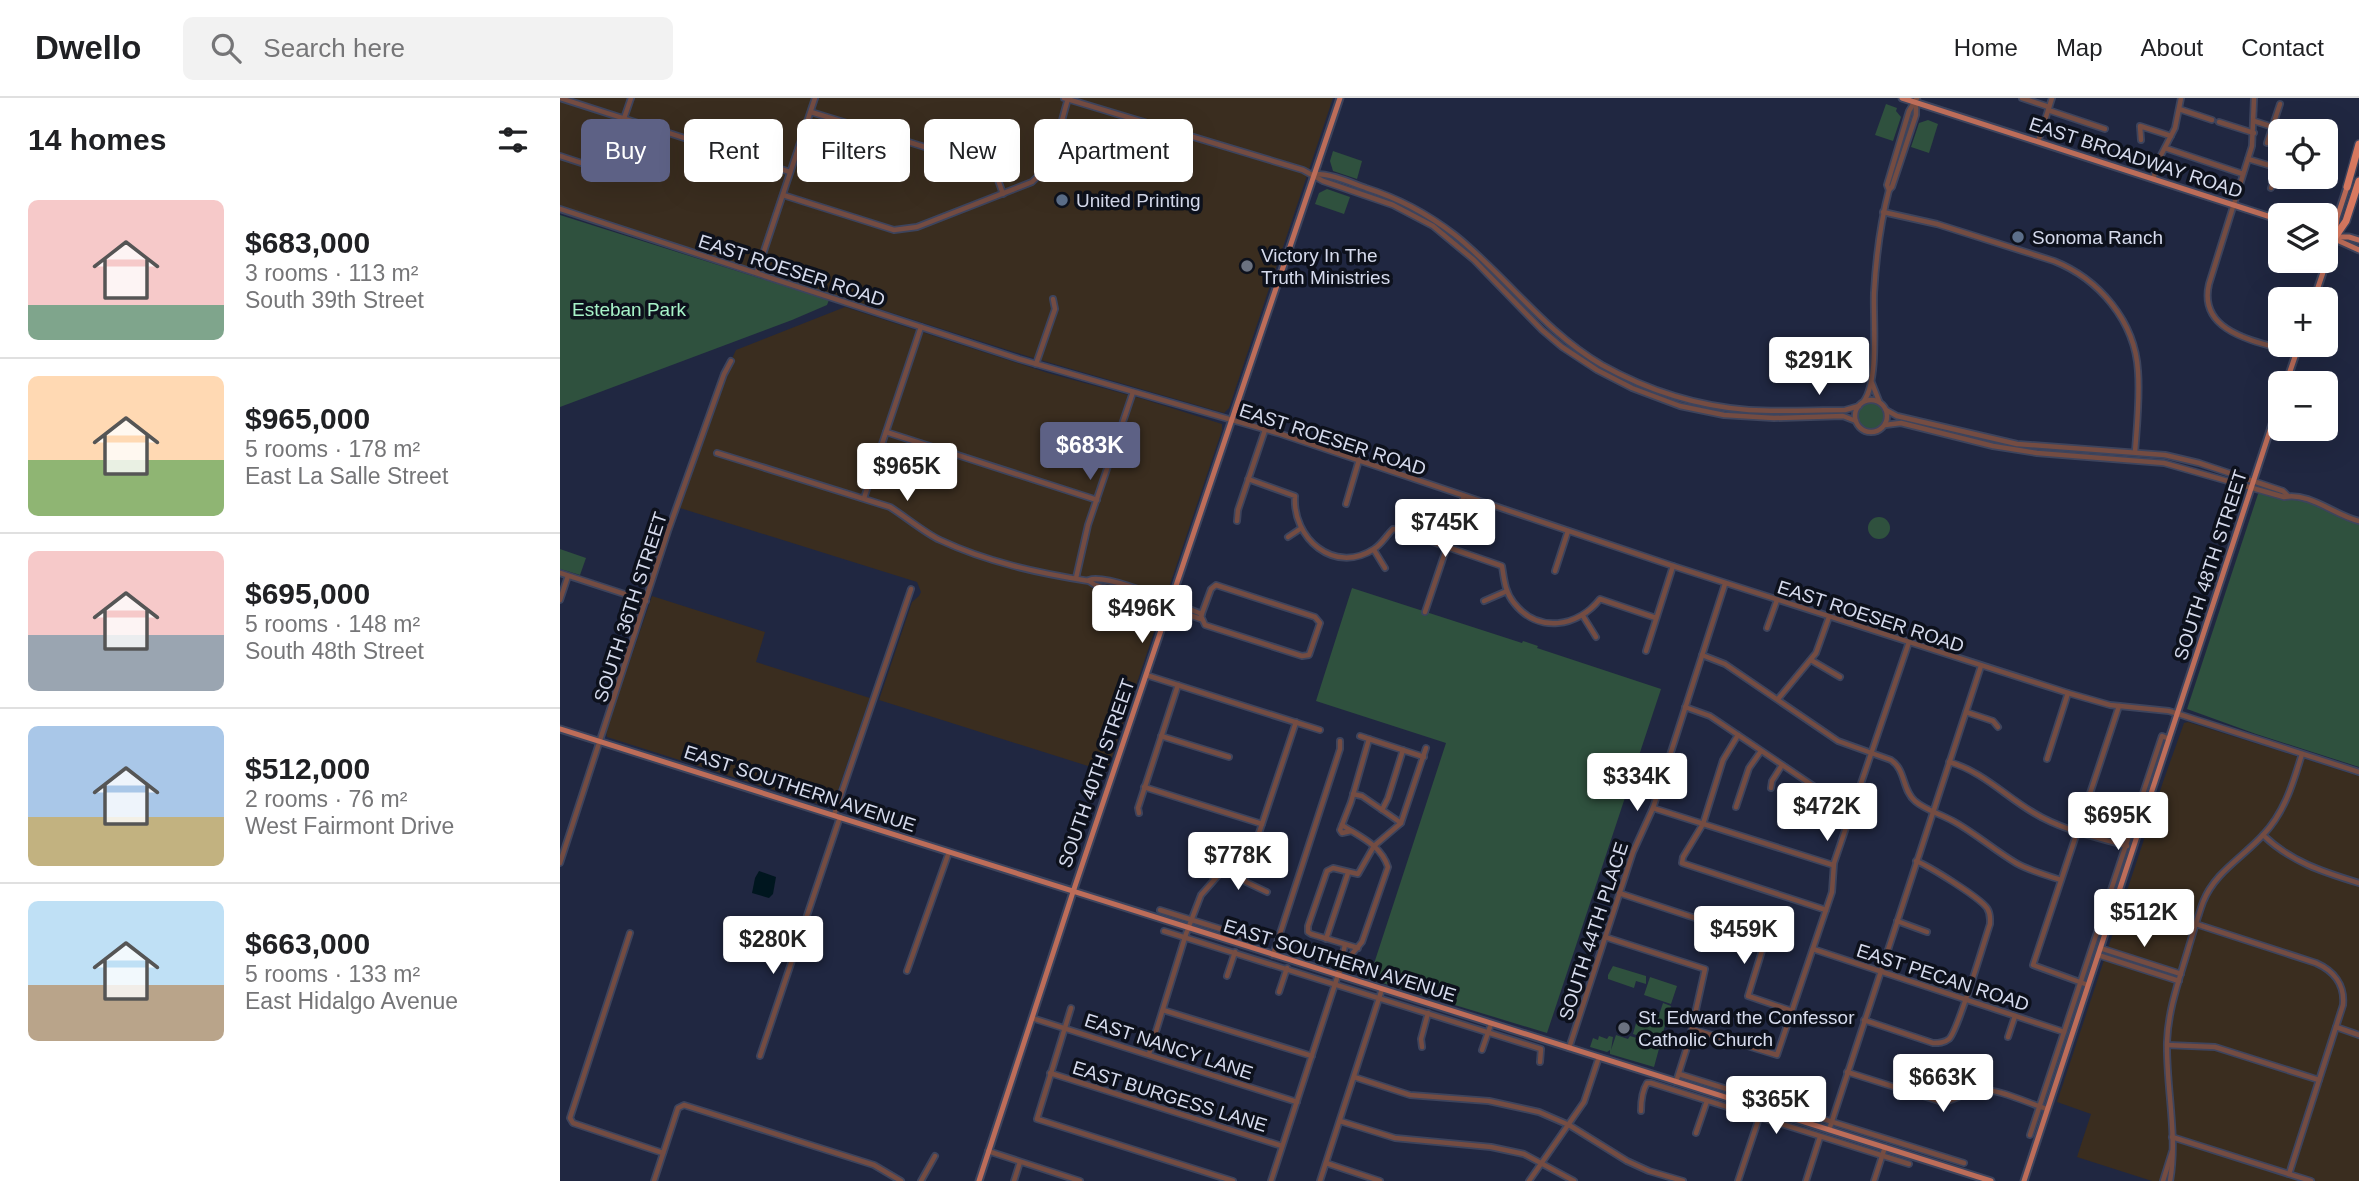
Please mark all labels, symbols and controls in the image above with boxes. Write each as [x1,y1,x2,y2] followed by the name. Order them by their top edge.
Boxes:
[183,17,673,80] search box
[35,29,141,66] text: Dwello
[207,29,245,67] icon: search
[263,33,405,63] text: Search here
[1954,34,2018,61] text: Home
[2056,34,2103,61] text: Map
[2141,34,2203,61] text: About
[2241,34,2324,61] text: Contact
[2026,113,2245,202] street label: EAST BROADWAY ROAD
[581,119,670,182] chip: Buy
[684,119,783,182] chip: Rent
[797,119,910,182] chip: Filters
[924,119,1020,182] chip: New
[1034,119,1193,182] chip: Apartment
[2268,119,2338,441] map controls
[2268,119,2338,189] button: locate
[494,121,532,159] icon: filters
[28,123,166,156] text: 14 homes
[1076,190,1201,211] place label: United Printing
[1054,192,1070,208] marker: United Printing
[2268,203,2338,273] button: layers
[245,226,370,259] text: $683,000
[2032,227,2163,248] place label: Sonoma Ranch
[84,228,168,312] icon: home
[2010,229,2026,245] marker: Sonoma Ranch
[696,230,888,311] street label: EAST ROESER ROAD
[1261,245,1390,288] place label: Victory In The Truth Ministries
[1239,258,1255,274] marker: Victory In The Truth Ministries
[245,260,418,286] text: 3 rooms · 113 m²
[245,287,424,313] text: South 39th Street
[2268,287,2338,357] button: +
[572,299,687,320] park label: Esteban Park
[1770,338,1868,397] pin: $291K
[1785,347,1853,373] text: $291K
[2268,371,2338,441] button: −
[1237,399,1429,480] street label: EAST ROESER ROAD
[245,402,370,435] text: $965,000
[84,404,168,488] icon: home
[1041,422,1139,482] pin: $683K
[1056,432,1124,458] text: $683K
[245,436,420,462] text: 5 rooms · 178 m²
[858,444,956,503] pin: $965K
[873,453,941,479] text: $965K
[245,463,448,489] text: East La Salle Street
[2170,467,2251,663] street label: SOUTH 48TH STREET
[1396,500,1494,559] pin: $745K
[590,509,671,705] street label: SOUTH 36TH STREET
[1411,509,1479,535] text: $745K
[1775,576,1967,657] street label: EAST ROESER ROAD
[245,577,370,610] text: $695,000
[84,579,168,663] icon: home
[1093,586,1191,645] pin: $496K
[1108,595,1176,621] text: $496K
[245,611,420,637] text: 5 rooms · 148 m²
[245,638,424,664] text: South 48th Street
[1054,676,1139,870] street label: SOUTH 40TH STREET
[681,741,918,836] street label: EAST SOUTHERN AVENUE
[245,752,370,785] text: $512,000
[84,754,168,838] icon: home
[1588,754,1686,813] pin: $334K
[1603,763,1671,789] text: $334K
[1778,784,1876,843] pin: $472K
[245,786,407,812] text: 2 rooms · 76 m²
[2069,792,2167,852] pin: $695K
[1793,793,1861,819] text: $472K
[2084,802,2152,828] text: $695K
[245,813,454,839] text: West Fairmont Drive
[1189,832,1287,892] pin: $778K
[1555,840,1632,1023] street label: SOUTH 44TH PLACE
[1204,842,1272,868] text: $778K
[2095,890,2193,949] pin: $512K
[2110,899,2178,925] text: $512K
[1695,906,1793,966] pin: $459K
[1221,915,1459,1006] street label: EAST SOUTHERN AVENUE
[724,916,822,976] pin: $280K
[1710,916,1778,942] text: $459K
[739,926,807,952] text: $280K
[245,927,370,960] text: $663,000
[84,929,168,1013] icon: home
[1854,940,2032,1015] street label: EAST PECAN ROAD
[245,961,420,987] text: 5 rooms · 133 m²
[245,988,458,1014] text: East Hidalgo Avenue
[1638,1007,1855,1050] place label: St. Edward the Confessor Catholic Church
[1082,1009,1256,1084] street label: EAST NANCY LANE
[1616,1020,1632,1036] marker: St. Edward the Confessor Catholic Church
[1894,1054,1992,1114] pin: $663K
[1070,1057,1270,1136] street label: EAST BURGESS LANE
[1909,1064,1977,1090] text: $663K
[1727,1076,1825,1136] pin: $365K
[1742,1086,1810,1112] text: $365K

